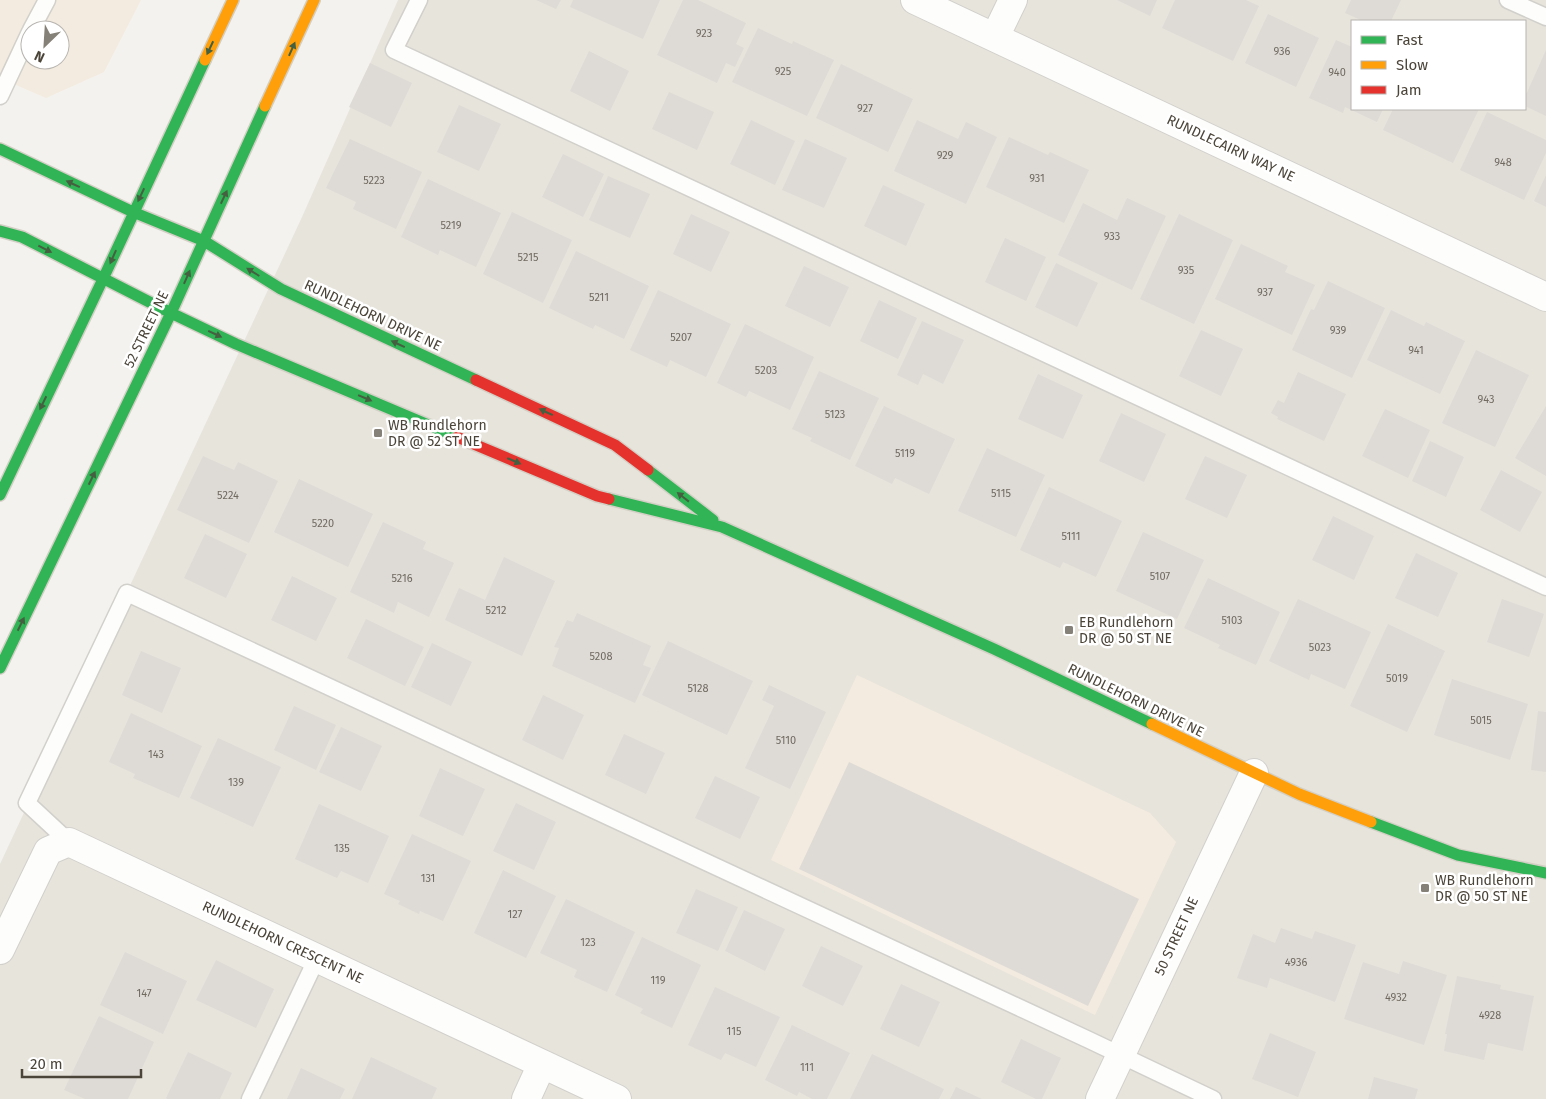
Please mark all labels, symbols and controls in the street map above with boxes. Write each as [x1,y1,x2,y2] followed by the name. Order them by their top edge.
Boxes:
[20,20,70,70] north arrow
[1351,20,1526,110] legend
[696,27,712,40] house number: 923
[1396,31,1423,49] text: Fast
[206,41,214,55] one-way arrow
[288,42,296,56] one-way arrow
[1274,45,1291,58] house number: 936
[32,47,48,66] text: N
[1396,56,1428,74] text: Slow
[775,65,792,78] house number: 925
[1328,66,1346,79] house number: 940
[1396,81,1422,99] text: Jam
[857,102,873,115] house number: 927
[1164,111,1298,186] street label: RUNDLECAIRN WAY NE
[937,149,954,162] house number: 929
[1494,156,1512,169] house number: 948
[1029,172,1045,185] house number: 931
[363,174,385,187] house number: 5223
[66,180,80,188] one-way arrow
[136,188,144,202] one-way arrow
[221,190,229,204] one-way arrow
[440,219,462,232] house number: 5219
[1104,230,1120,243] house number: 933
[38,245,52,253] one-way arrow
[109,250,117,264] one-way arrow
[518,251,539,264] house number: 5215
[1178,264,1195,277] house number: 935
[246,267,259,276] one-way arrow
[184,270,192,284] one-way arrow
[302,276,444,355] street label: RUNDLEHORN DRIVE NE
[1257,286,1273,299] house number: 937
[121,288,172,370] street label: 52 STREET NE
[589,291,609,304] house number: 5211
[1330,324,1347,337] house number: 939
[208,330,222,338] one-way arrow
[670,331,692,344] house number: 5207
[391,339,405,347] one-way arrow
[1408,344,1424,357] house number: 941
[755,364,777,377] house number: 5203
[1478,393,1494,406] house number: 943
[357,394,372,402] one-way arrow
[39,396,47,410] one-way arrow
[538,408,553,417] one-way arrow
[825,408,845,421] house number: 5123
[388,417,487,450] place label: WB Rundlehorn DR @ 52 ST NE
[372,427,384,439] marker: WB Rundlehorn DR @ 52 ST NE
[895,447,915,460] house number: 5119
[507,458,521,466] one-way arrow
[88,471,96,485] one-way arrow
[991,487,1011,500] house number: 5115
[217,489,239,502] house number: 5224
[676,492,690,502] one-way arrow
[312,517,334,530] house number: 5220
[1062,530,1080,543] house number: 5111
[1150,570,1170,583] house number: 5107
[391,572,413,585] house number: 5216
[486,604,506,617] house number: 5212
[1079,614,1174,647] place label: EB Rundlehorn DR @ 50 ST NE
[1221,614,1243,627] house number: 5103
[17,617,25,631] one-way arrow
[1063,624,1075,636] marker: EB Rundlehorn DR @ 50 ST NE
[1309,641,1331,654] house number: 5023
[589,650,613,663] house number: 5208
[1065,660,1207,741] street label: RUNDLEHORN DRIVE NE
[1386,672,1408,685] house number: 5019
[687,682,709,695] house number: 5128
[1470,714,1492,727] house number: 5015
[776,734,796,747] house number: 5110
[148,748,164,761] house number: 143
[228,776,244,789] house number: 139
[334,842,350,855] house number: 135
[421,872,435,885] house number: 131
[1435,872,1534,905] place label: WB Rundlehorn DR @ 50 ST NE
[1419,882,1431,894] marker: WB Rundlehorn DR @ 50 ST NE
[1151,894,1202,978] street label: 50 STREET NE
[200,898,366,987] street label: RUNDLEHORN CRESCENT NE
[508,908,523,921] house number: 127
[580,936,596,949] house number: 123
[1285,956,1307,969] house number: 4936
[650,974,666,987] house number: 119
[136,987,152,1000] house number: 147
[1385,991,1407,1004] house number: 4932
[1479,1009,1501,1022] house number: 4928
[727,1025,742,1038] house number: 115
[22,1046,141,1078] scale bar
[30,1055,63,1073] text: 20 m
[800,1061,814,1074] house number: 111

